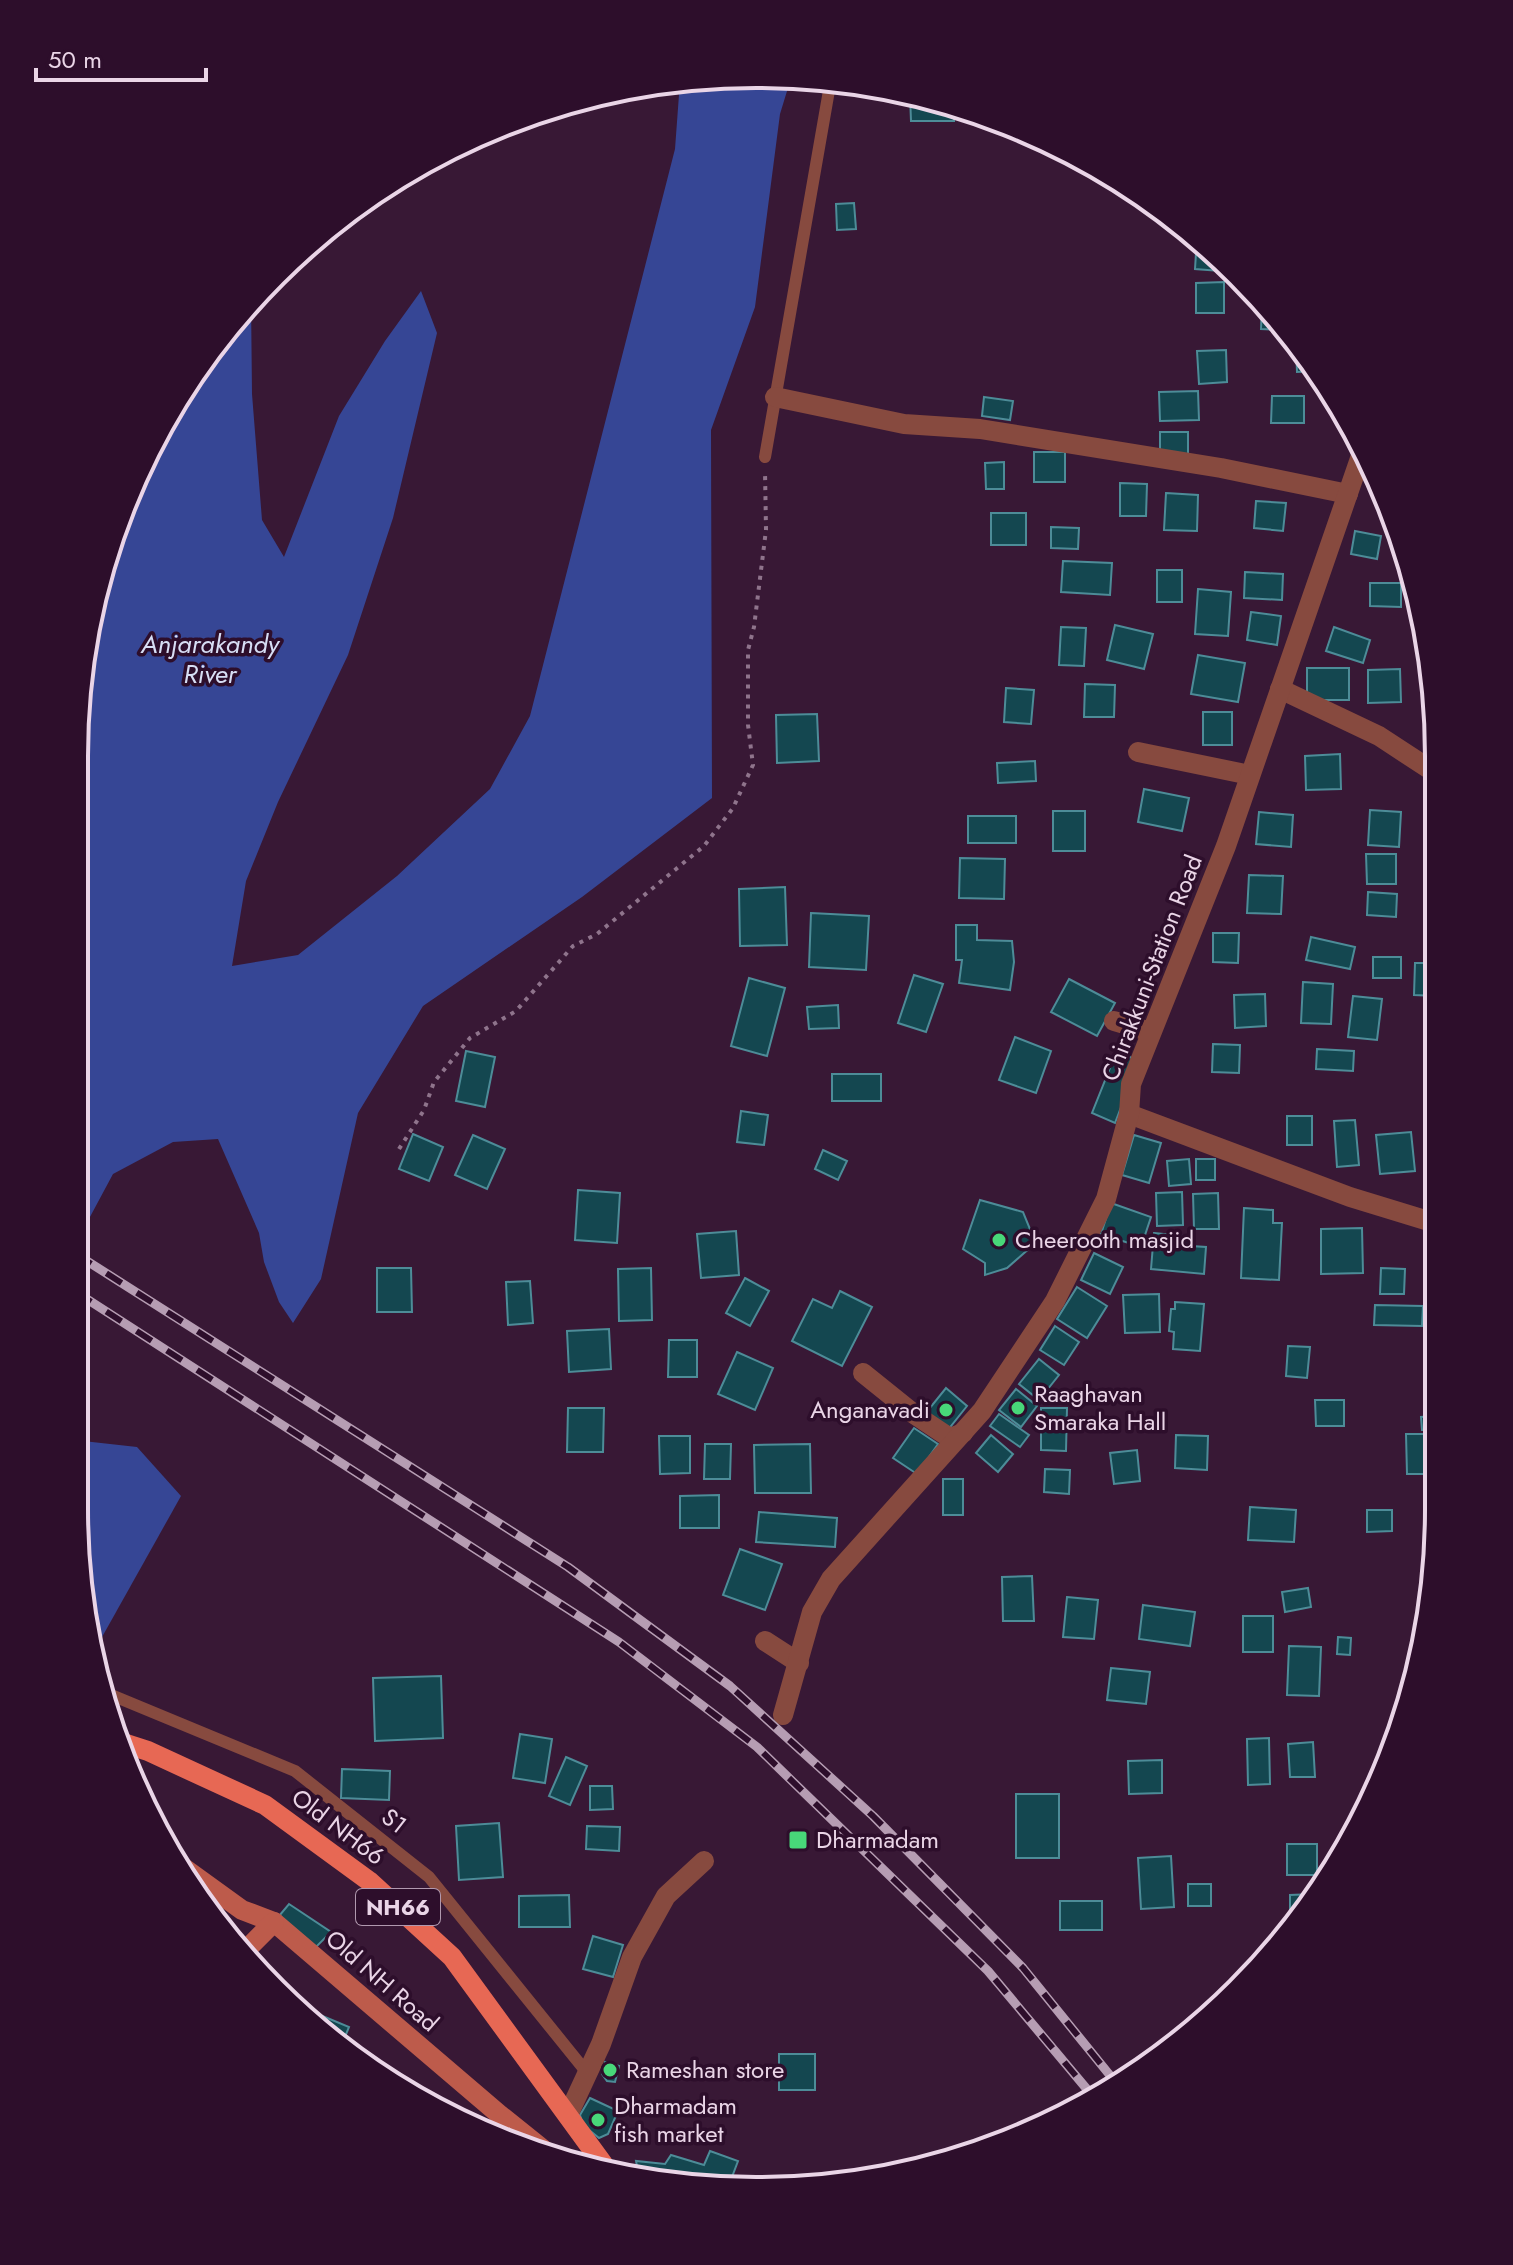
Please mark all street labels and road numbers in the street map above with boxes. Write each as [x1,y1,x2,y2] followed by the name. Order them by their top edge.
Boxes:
[1092,850,1211,1086] street label: Chirakkuni-Station Road
[284,1780,392,1873] street label: Old NH66
[374,1799,415,1842] street label: S1
[356,1889,440,1925] road number: NH66
[318,1921,447,2040] street label: Old NH Road

